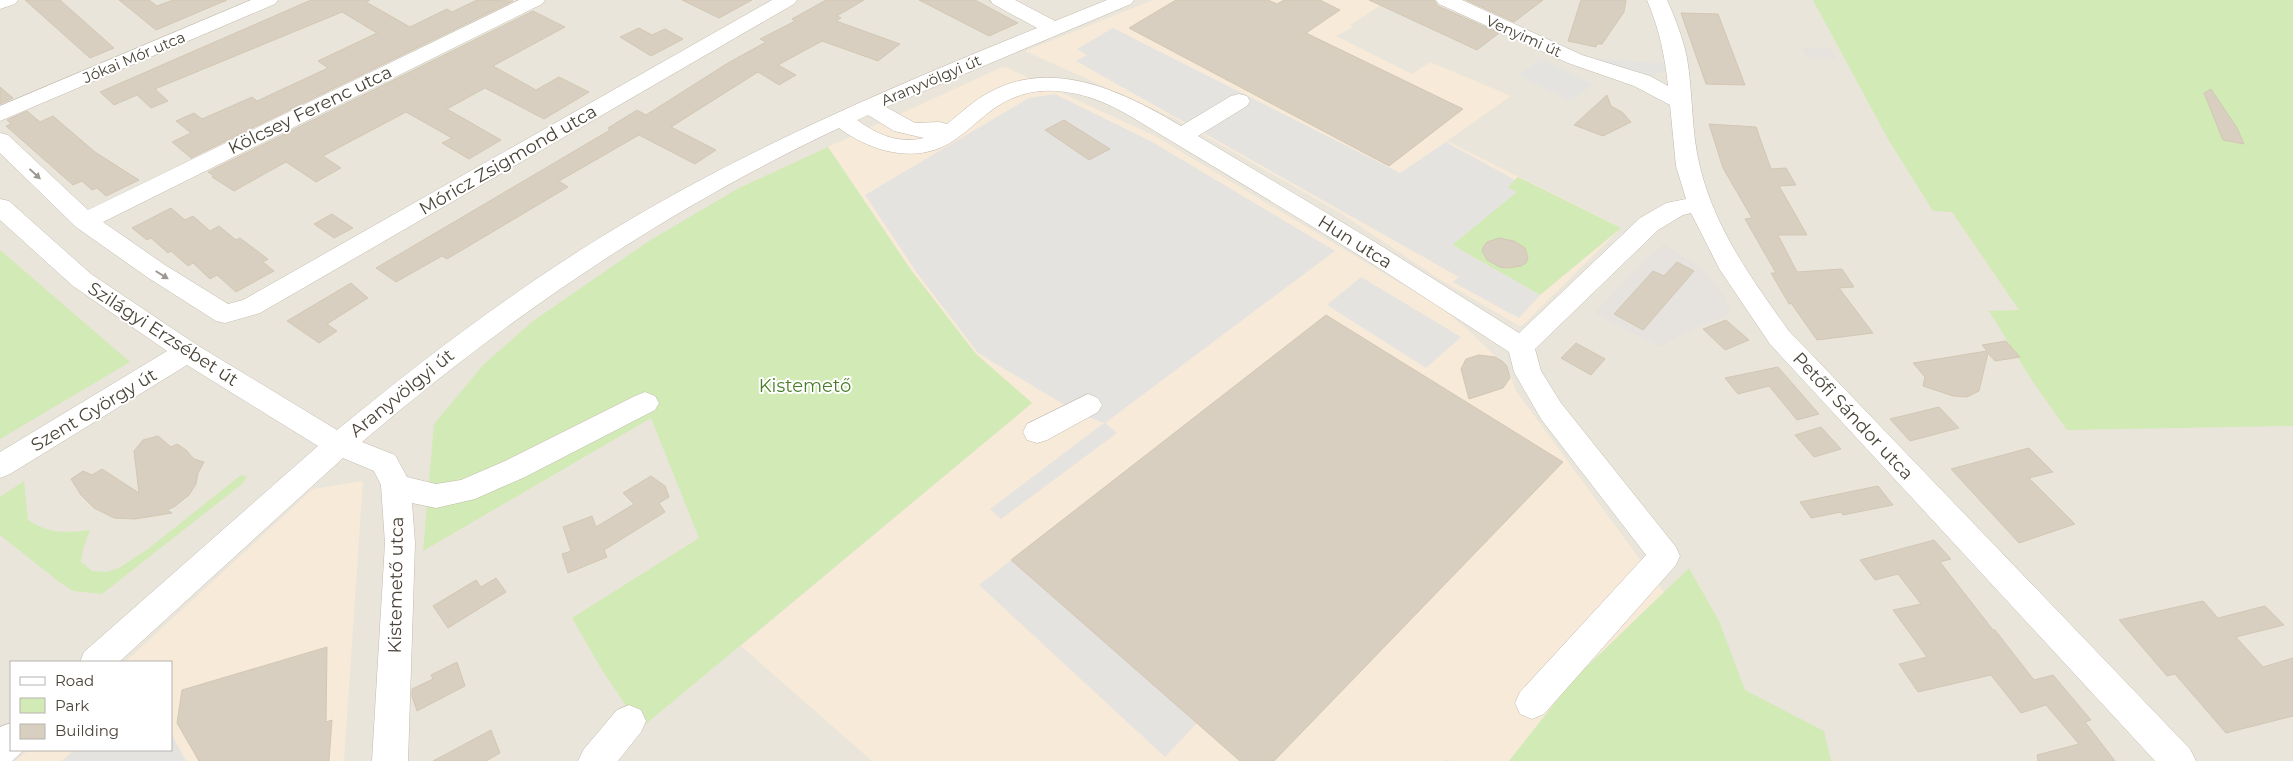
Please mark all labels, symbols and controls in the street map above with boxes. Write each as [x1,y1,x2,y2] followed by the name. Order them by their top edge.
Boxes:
[1483,11,1565,61] street label: Venyimi út
[79,27,188,88] street label: Jókai Mór utca
[878,50,984,110] street label: Aranyvölgyi út
[225,61,395,159] street label: Kölcsey Ferenc utca
[415,100,601,220] street label: Móricz Zsigmond utca
[29,168,41,180] one-way arrow
[1314,211,1396,273] street label: Hun utca
[156,270,169,279] one-way arrow
[84,277,242,391] street label: Szilágyi Erzsébet út
[345,344,459,442] street label: Aranyvölgyi út
[1788,348,1918,484] street label: Petőfi Sándor utca
[27,364,161,456] street label: Szent György út
[759,375,851,397] park label: Kistemető
[384,516,408,654] street label: Kistemető utca
[10,661,172,751] legend
[55,671,94,690] text: Road
[55,696,89,715] text: Park
[55,721,119,740] text: Building

